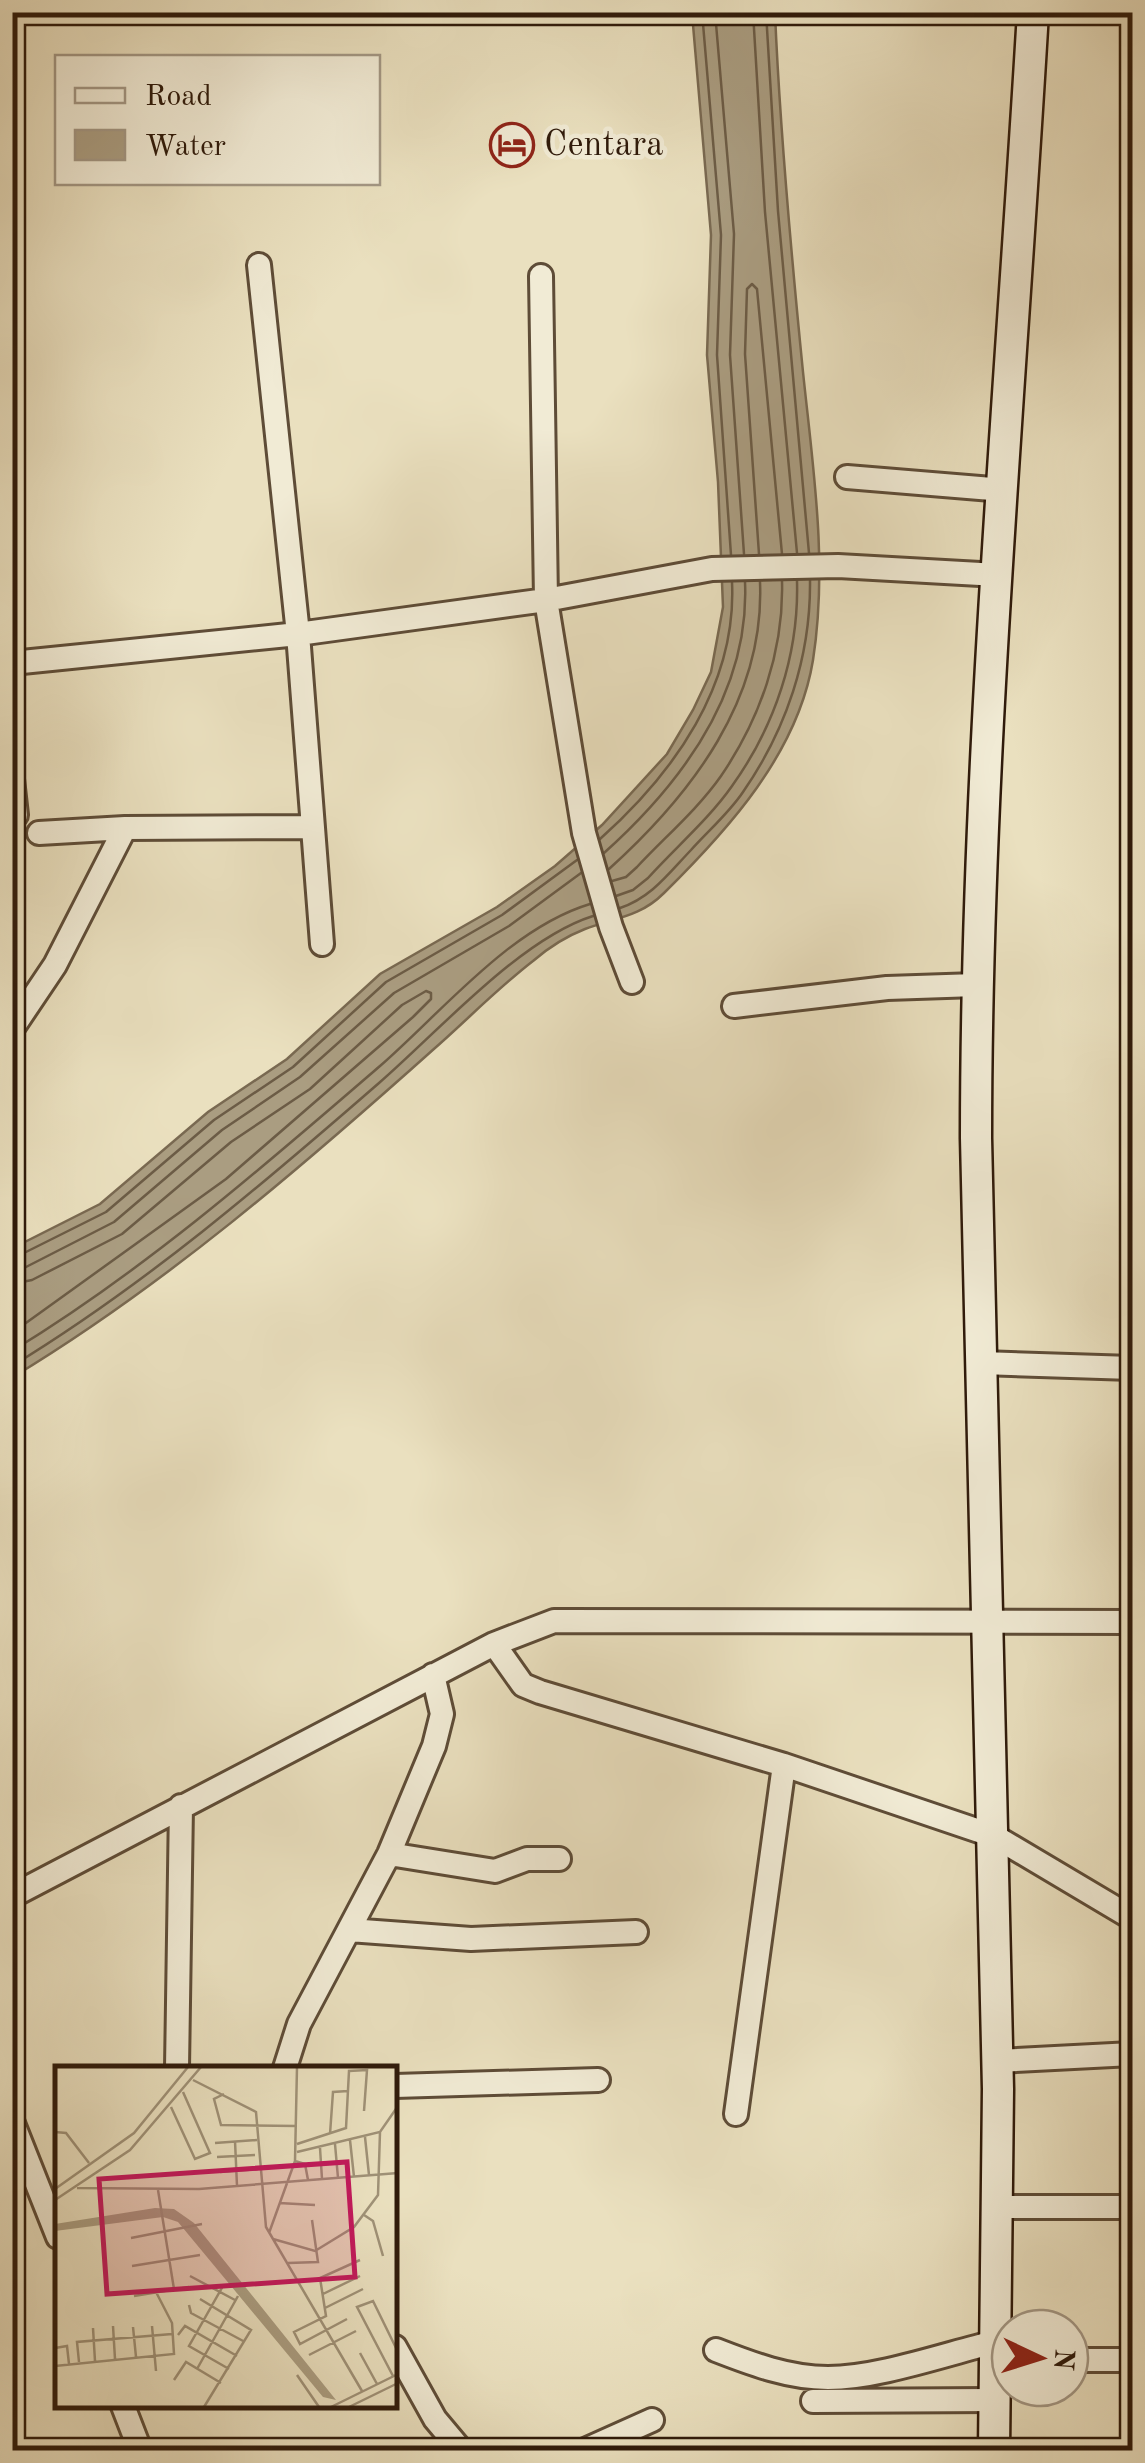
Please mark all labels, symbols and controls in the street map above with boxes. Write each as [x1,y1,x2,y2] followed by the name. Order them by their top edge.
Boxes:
[55,55,380,185] legend
[145,82,212,112] text: Road
[489,122,535,168] hotel icon: Centara
[544,128,664,163] place label: Centara
[145,132,226,162] text: Water
[55,2066,398,2408] inset map
[990,2308,1090,2408] north arrow
[1047,2348,1077,2372] text: N

